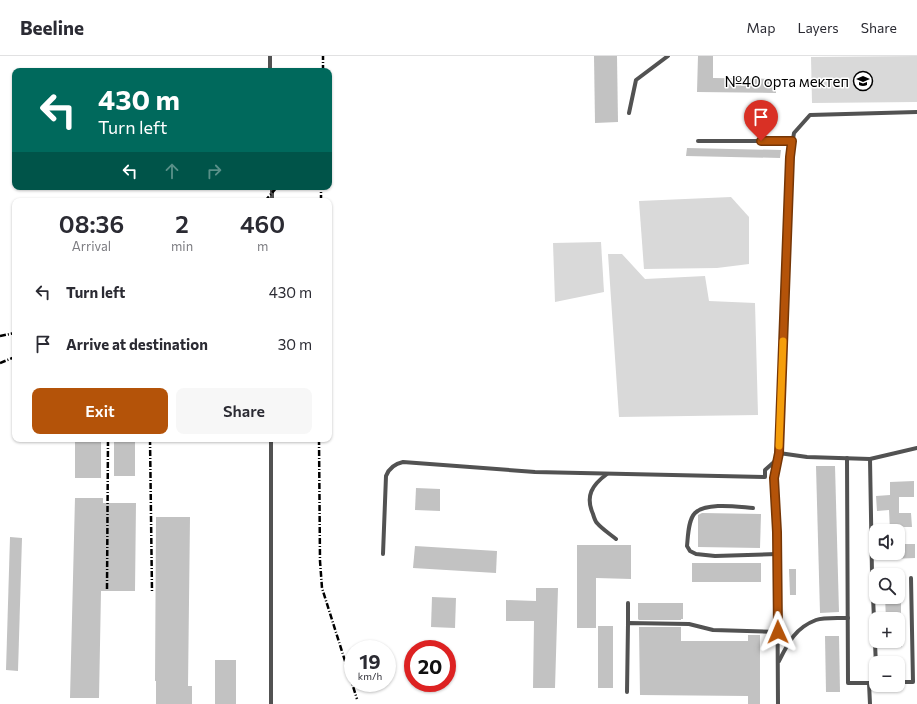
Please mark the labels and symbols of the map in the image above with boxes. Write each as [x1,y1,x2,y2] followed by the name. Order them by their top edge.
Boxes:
[852,70,874,92] school or university icon: №40 орта мектеп
[724,72,849,90] place label: №40 орта мектеп
[744,100,778,141] pin
[757,611,799,653] position arrow
[404,640,456,692] speed limit sign: 20

